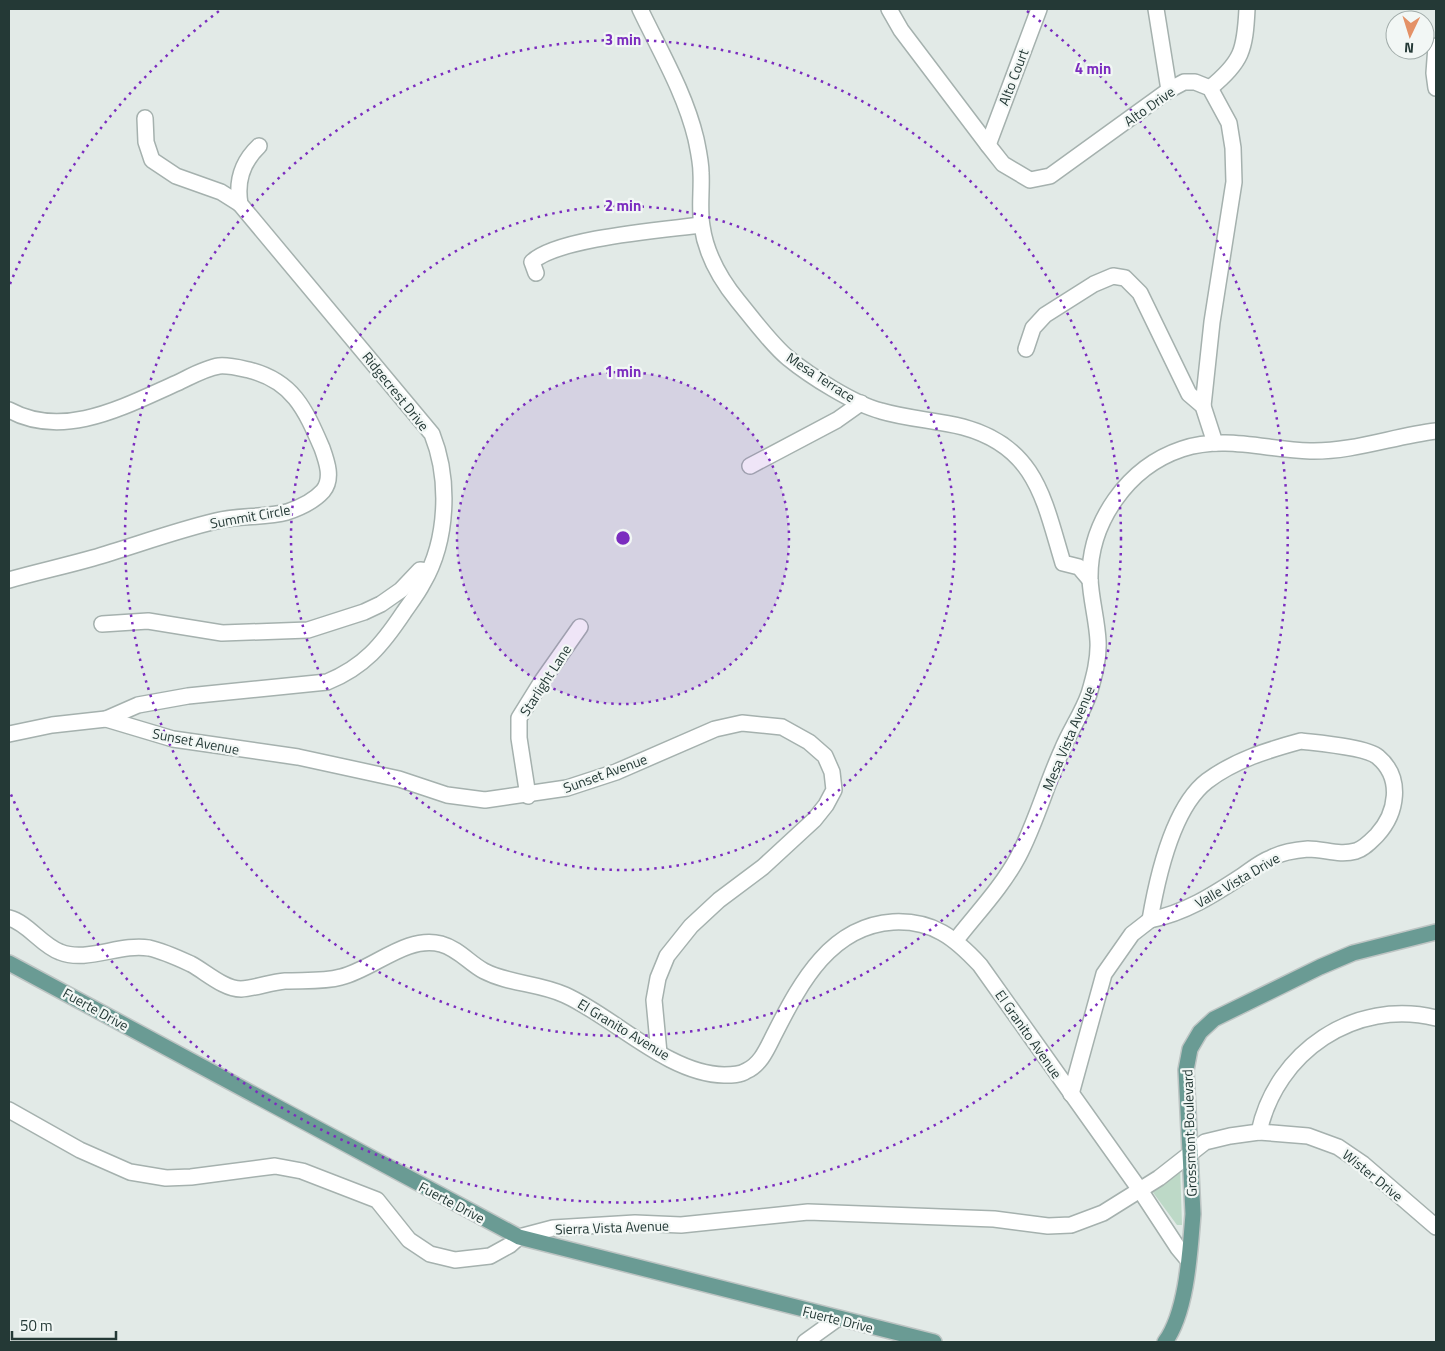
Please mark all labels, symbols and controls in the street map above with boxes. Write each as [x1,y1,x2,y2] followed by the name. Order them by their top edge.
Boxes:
[1385,10,1435,60] north arrow
[605,28,641,51] text: 3 min
[1403,38,1415,59] text: N
[993,46,1033,108] street label: Alto Court
[1075,57,1111,80] text: 4 min
[1119,81,1179,131] street label: Alto Drive
[605,194,641,217] text: 2 min
[358,347,434,435] street label: Ridgecrest Drive
[782,347,860,407] street label: Mesa Terrace
[605,360,641,383] text: 1 min
[208,499,292,533] street label: Summit Circle
[614,529,632,547] centre of rings
[514,640,576,720] street label: Starlight Lane
[1036,682,1100,794] street label: Mesa Vista Avenue
[151,722,241,760] street label: Sunset Avenue
[560,748,650,798] street label: Sunset Avenue
[1191,847,1283,913] street label: Valle Vista Drive
[59,982,133,1036] street label: Fuerte Drive
[990,985,1068,1083] street label: El Granito Avenue
[574,993,674,1065] street label: El Granito Avenue
[1176,1069,1202,1197] street label: Grossmont Boulevard
[1338,1144,1408,1206] street label: Wister Drive
[415,1176,489,1228] street label: Fuerte Drive
[555,1215,669,1239] street label: Sierra Vista Avenue
[800,1300,876,1338] street label: Fuerte Drive
[12,1308,116,1340] scale bar
[20,1314,53,1337] text: 50 m

